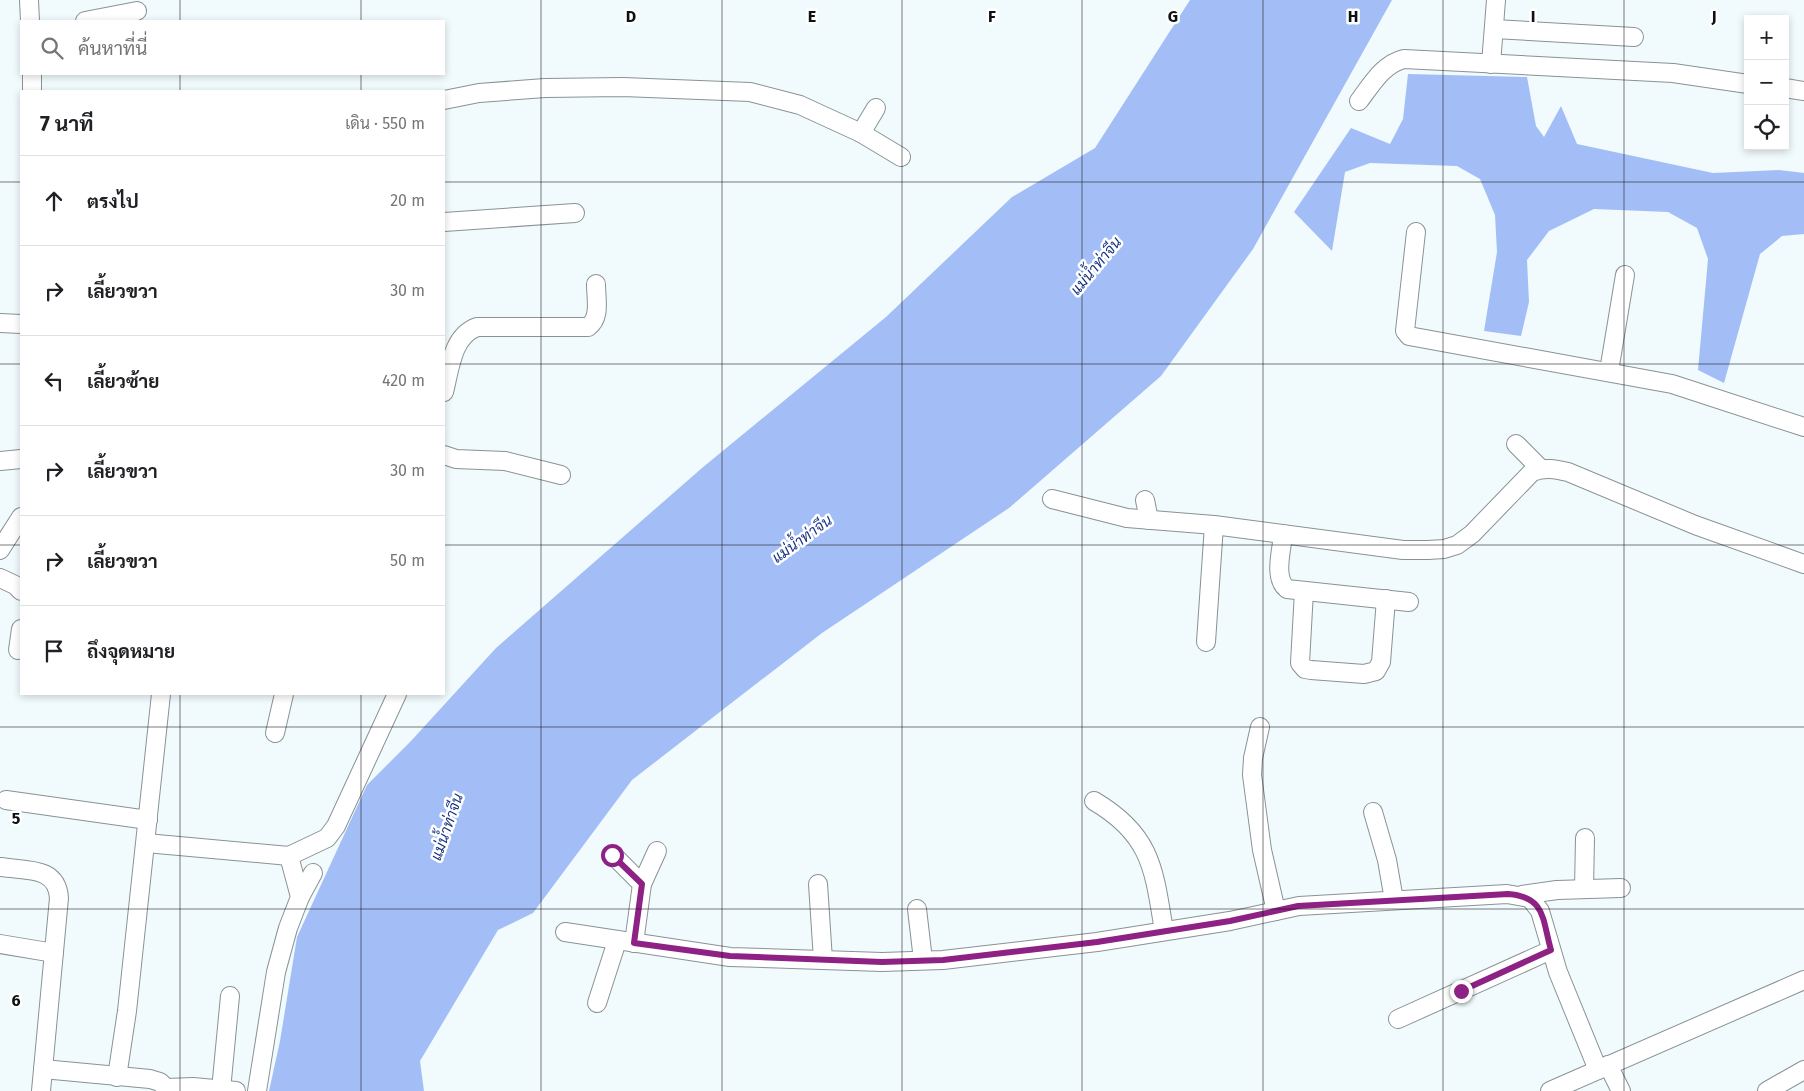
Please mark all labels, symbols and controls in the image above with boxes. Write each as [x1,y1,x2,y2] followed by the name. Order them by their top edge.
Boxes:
[626,7,636,26] text: D
[808,7,816,26] text: E
[988,7,996,26] text: F
[1168,7,1178,26] text: G
[1348,7,1358,26] text: H
[1531,7,1535,26] text: I
[1710,7,1717,26] text: J
[1744,15,1789,150] map controls
[1744,15,1789,60] button: +
[20,20,445,75] search box
[38,34,66,62] icon: search
[78,37,147,60] text: ค้นหาที่นี่
[1744,60,1789,105] button: −
[1744,105,1789,150] button: locate
[40,111,93,137] text: 7 นาที
[345,114,425,133] text: เดิน · 550 m
[40,187,68,215] icon: ahead
[87,190,139,213] text: ตรงไป
[390,191,425,210] text: 20 m
[1064,231,1126,299] water label: แม่น้ำท่าจีน
[40,277,68,305] icon: right
[87,280,158,303] text: เลี้ยวขวา
[390,281,425,300] text: 30 m
[40,367,68,395] icon: left
[87,370,159,393] text: เลี้ยวซ้าย
[382,371,425,390] text: 420 m
[40,457,68,485] icon: right
[87,460,158,483] text: เลี้ยวขวา
[390,461,425,480] text: 30 m
[766,508,836,567] water label: แม่น้ำท่าจีน
[40,547,68,575] icon: right
[87,550,158,573] text: เลี้ยวขวา
[390,551,425,570] text: 50 m
[40,637,68,665] icon: arrive
[87,640,175,663] text: ถึงจุดหมาย
[423,789,467,863] water label: แม่น้ำท่าจีน
[12,809,21,828] text: 5
[601,844,624,867] route start
[1450,980,1473,1003] route end
[11,991,21,1010] text: 6

